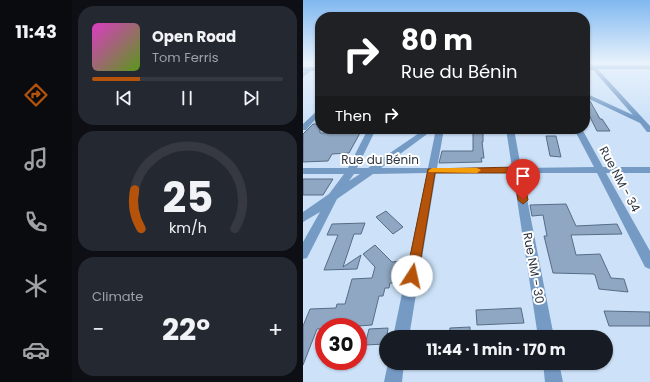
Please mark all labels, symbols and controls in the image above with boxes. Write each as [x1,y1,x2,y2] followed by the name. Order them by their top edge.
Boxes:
[15,19,57,44] text: 11:43
[401,21,473,60] text: 80 m
[152,26,236,47] text: Open Road
[335,28,387,80] icon: right
[152,48,219,67] text: Tom Ferris
[401,59,518,84] text: Rue du Bénin
[22,81,50,109] icon: directions
[113,87,135,109] icon: previous
[176,87,198,109] icon: pause
[240,87,262,109] icon: next
[380,104,402,126] icon: right
[335,105,372,126] text: Then
[596,143,645,215] street label: Rue NM - 34
[22,145,50,173] icon: music
[341,151,419,168] street label: Rue du Bénin
[506,159,540,200] pin
[512,165,534,187] icon: arrive
[162,168,213,227] text: 25
[22,208,50,236] icon: phone
[168,218,207,238] text: km/h
[519,231,549,305] street label: Rue NM - 30
[391,255,433,297] position arrow
[22,272,50,300] icon: climate
[92,287,143,306] text: Climate
[162,308,210,351] text: 22°
[92,314,104,345] text: −
[268,314,283,345] text: +
[315,318,367,370] speed limit sign: 30
[22,336,50,364] icon: car
[426,339,566,360] text: 11:44 · 1 min · 170 m

